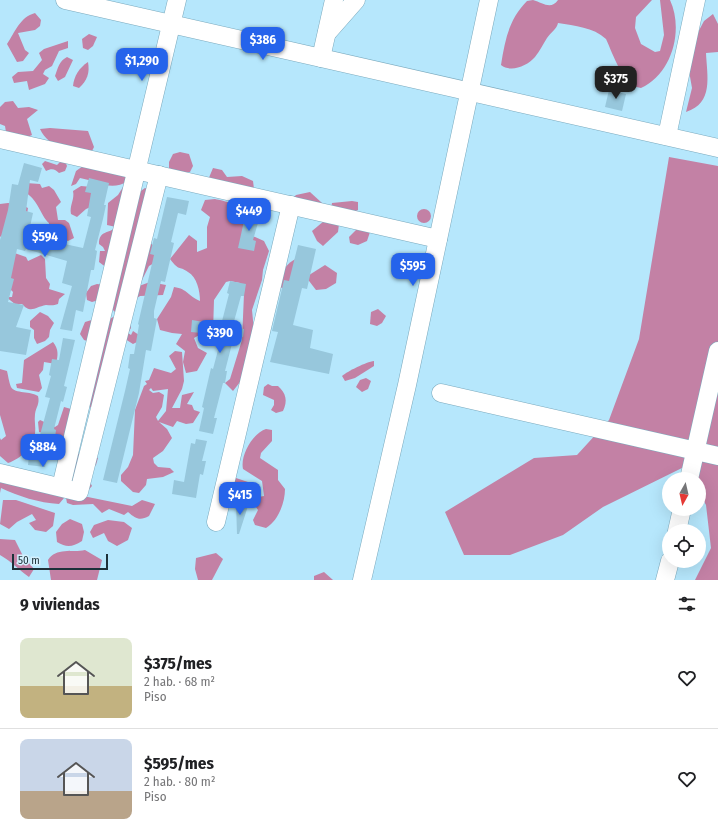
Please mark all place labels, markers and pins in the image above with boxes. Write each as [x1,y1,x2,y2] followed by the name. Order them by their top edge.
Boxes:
[239,27,287,61] pin: $386
[109,48,175,82] pin: $1,290
[592,66,640,100] pin: $375
[225,198,273,232] pin: $449
[21,224,69,258] pin: $594
[389,253,437,287] pin: $595
[196,320,244,354] pin: $390
[19,434,67,468] pin: $884
[216,482,264,516] pin: $415

